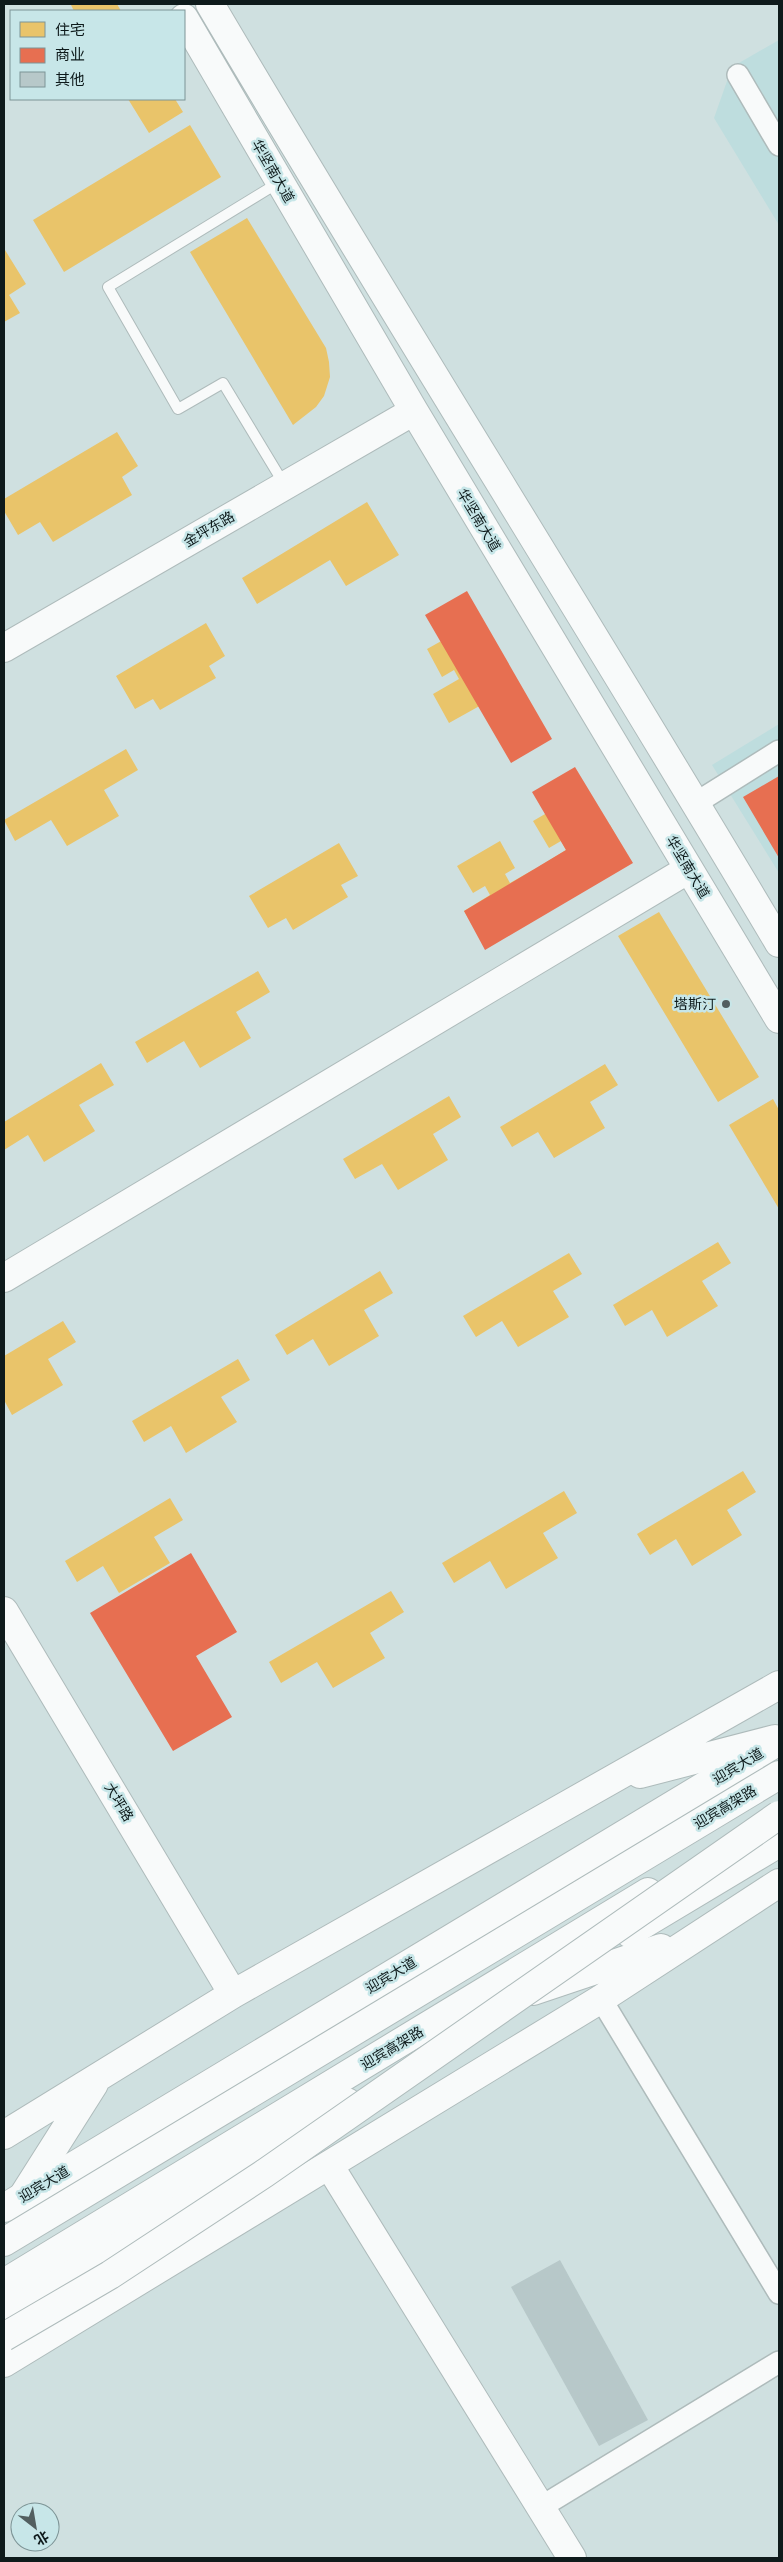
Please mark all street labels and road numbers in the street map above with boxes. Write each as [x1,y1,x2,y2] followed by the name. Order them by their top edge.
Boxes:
[249,137,297,205] street label: 华坚南大道
[454,486,504,554] street label: 华坚南大道
[181,508,237,550] street label: 金坪东路
[663,833,713,901] street label: 华坚南大道
[710,1745,766,1787] street label: 迎宾大道
[101,1780,137,1824] street label: 大坪路
[691,1782,759,1832] street label: 迎宾高架路
[363,1954,419,1996] street label: 迎宾大道
[358,2023,426,2073] street label: 迎宾高架路
[16,2163,72,2205] street label: 迎宾大道

